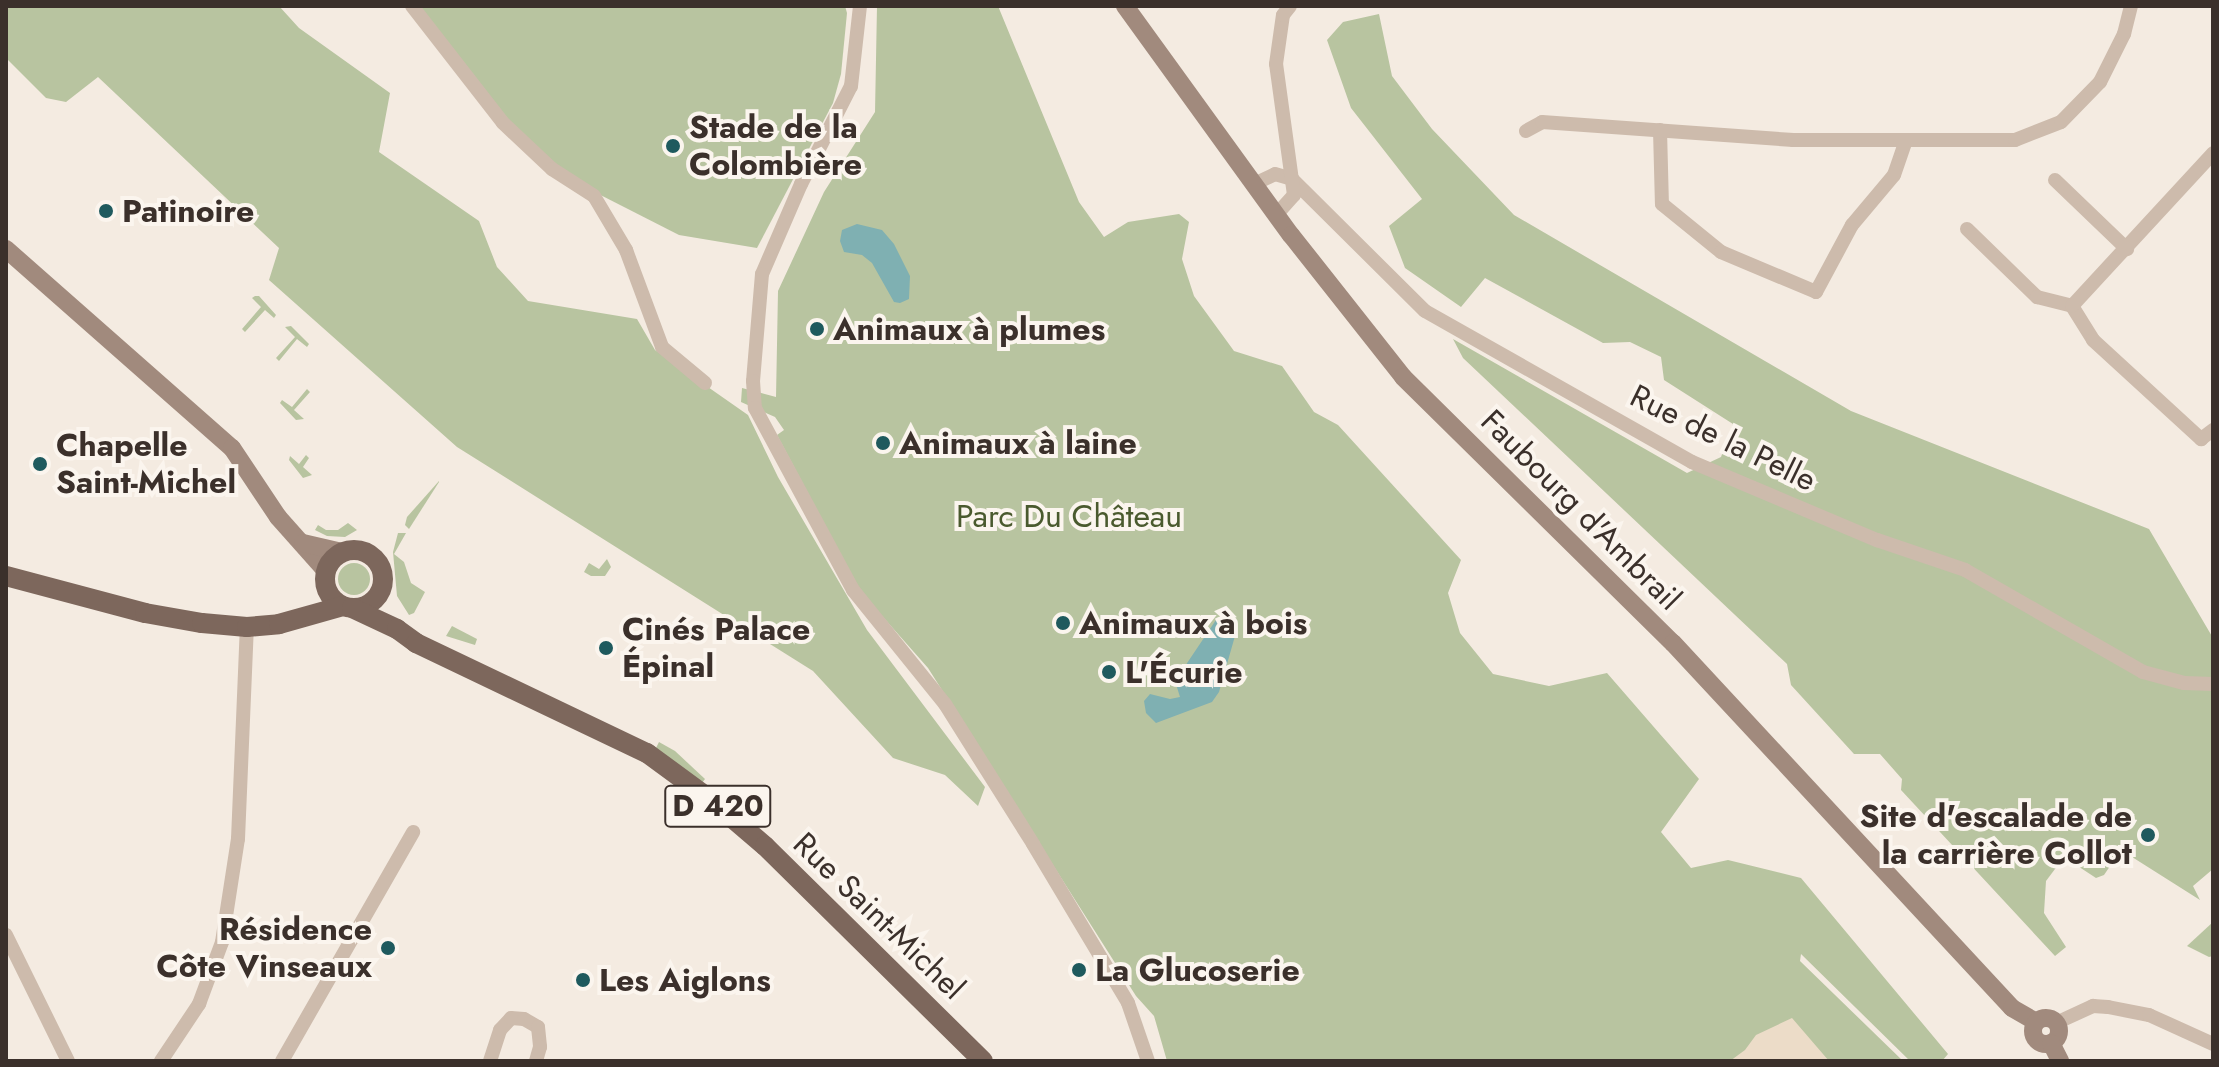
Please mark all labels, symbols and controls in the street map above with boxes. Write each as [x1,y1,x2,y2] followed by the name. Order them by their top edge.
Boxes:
[689,109,862,184] place label: Stade de la Colombière
[664,137,682,155] marker: Stade de la Colombière
[122,192,254,230] place label: Patinoire
[97,202,115,220] marker: Patinoire
[833,310,1105,348] place label: Animaux à plumes
[808,320,826,338] marker: Animaux à plumes
[1624,377,1822,499] street label: Rue de la Pelle
[1473,402,1689,618] street label: Faubourg d'Ambrail
[899,424,1137,462] place label: Animaux à laine
[56,427,236,502] place label: Chapelle Saint-Michel
[874,434,892,452] marker: Animaux à laine
[31,455,49,473] marker: Chapelle Saint-Michel
[956,497,1182,535] park label: Parc Du Château
[1079,604,1307,642] place label: Animaux à bois
[622,611,810,686] place label: Cinés Palace Épinal
[1054,614,1072,632] marker: Animaux à bois
[597,639,615,657] marker: Cinés Palace Épinal
[1125,653,1243,691] place label: L'Écurie
[1100,663,1118,681] marker: L'Écurie
[664,780,772,832] road number: D 420
[1859,798,2132,873] place label: Site d'escalade de la carrière Collot
[785,825,973,1007] street label: Rue Saint-Michel
[2139,826,2157,844] marker: Site d'escalade de la carrière Collot
[156,911,372,986] place label: Résidence Côte Vinseaux
[379,939,397,957] marker: Résidence Côte Vinseaux
[1095,951,1300,989] place label: La Glucoserie
[599,961,771,999] place label: Les Aiglons
[1070,961,1088,979] marker: La Glucoserie
[574,971,592,989] marker: Les Aiglons

